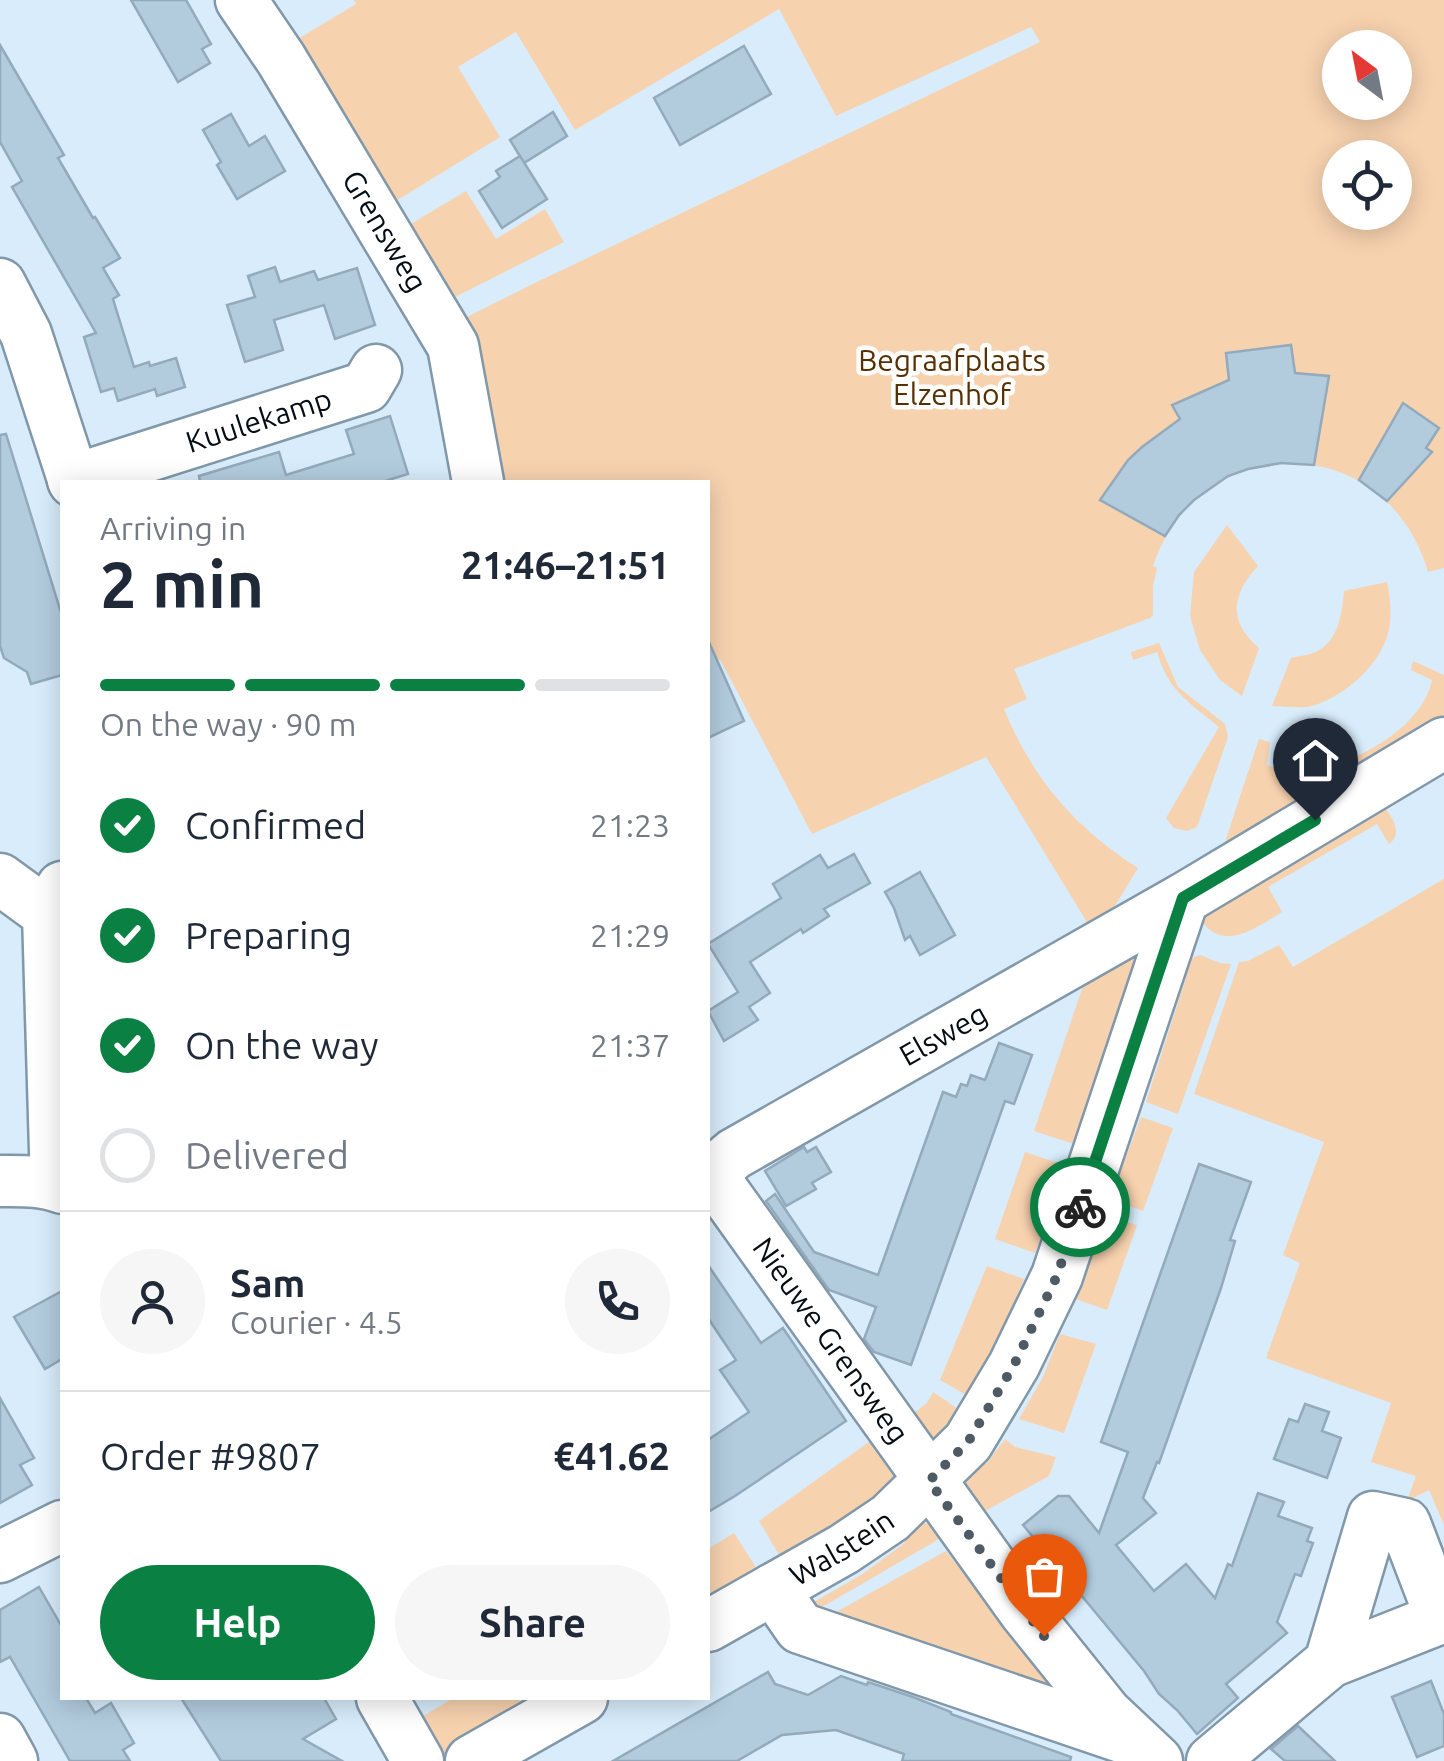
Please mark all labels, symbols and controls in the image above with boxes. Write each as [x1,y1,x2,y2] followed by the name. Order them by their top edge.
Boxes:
[1322,30,1412,120] north arrow
[1322,30,1412,230] map controls
[1322,140,1412,230] button: locate
[336,164,434,297] street label: Grensweg
[858,343,1046,411] park label: Begraafplaats Elzenhof
[182,381,336,459] street label: Kuulekamp
[100,510,246,546] text: Arriving in
[461,544,670,586] text: 21:46–21:51
[100,547,264,620] text: 2 min
[100,706,356,742] text: On the way · 90 m
[1273,718,1358,821] pin
[1288,733,1343,788] icon: home
[100,798,155,853] icon: check
[185,804,366,846] text: Confirmed
[590,807,670,843] text: 21:23
[100,908,155,963] icon: check
[185,914,352,956] text: Preparing
[590,917,670,953] text: 21:29
[893,996,993,1072] street label: Elsweg
[100,1018,155,1073] icon: check
[185,1024,378,1066] text: On the way
[590,1027,670,1063] text: 21:37
[185,1134,349,1176] text: Delivered
[1030,1157,1130,1257] courier
[1053,1180,1108,1235] icon: bike
[746,1231,916,1449] street label: Nieuwe Grensweg
[100,1249,205,1354] button: person
[565,1249,670,1354] button: phone
[230,1262,305,1304] text: Sam
[230,1304,403,1340] text: Courier · 4.5
[100,1435,321,1477] text: Order #9807
[553,1435,670,1477] text: €41.62
[783,1502,900,1592] street label: Walstein
[1002,1534,1087,1637] pin
[1017,1549,1072,1604] icon: bag
[100,1565,375,1680] button: Help
[395,1565,670,1680] button: Share

